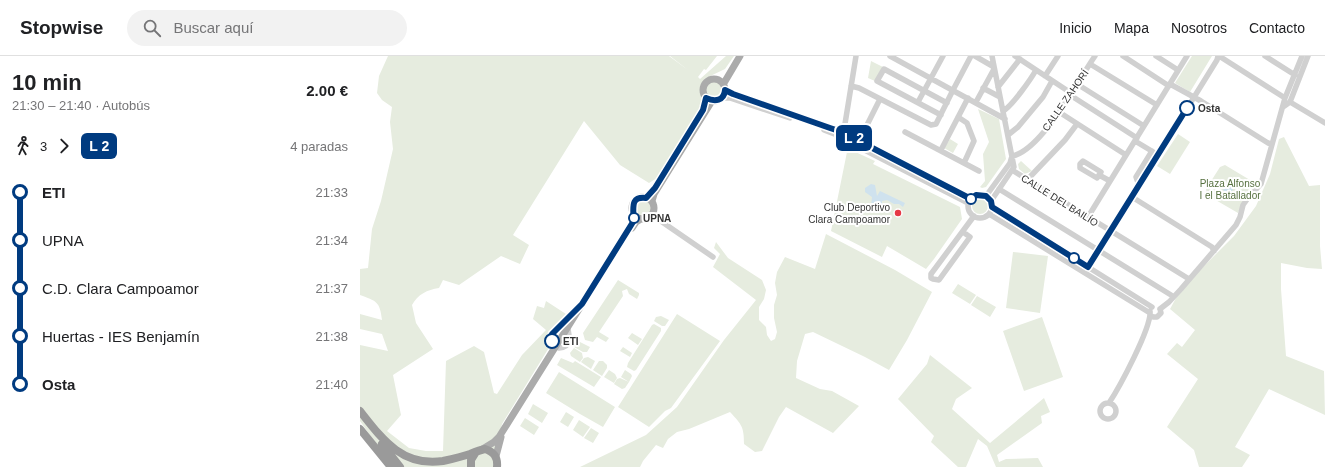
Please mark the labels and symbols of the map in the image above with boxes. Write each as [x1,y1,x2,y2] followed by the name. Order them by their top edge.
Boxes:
[1039,67,1091,133] street label: CALLE ZAHORÍ
[1179,100,1195,116] marker: Osta
[1198,103,1221,114] place label: Osta
[831,125,877,151] line badge: L 2
[1019,171,1101,229] street label: CALLE DEL BAILÍO
[1199,178,1261,201] park label: Plaza Alfonso I el Batallador
[965,193,977,205] unlabelled marker
[808,202,891,225] place label: Club Deportivo Clara Campoamor
[893,208,903,218] marker: Club Deportivo Clara Campoamor
[628,212,640,224] marker: UPNA
[643,213,671,224] place label: UPNA
[1068,252,1080,264] unlabelled marker
[544,333,560,349] marker: ETI
[563,336,579,347] place label: ETI

